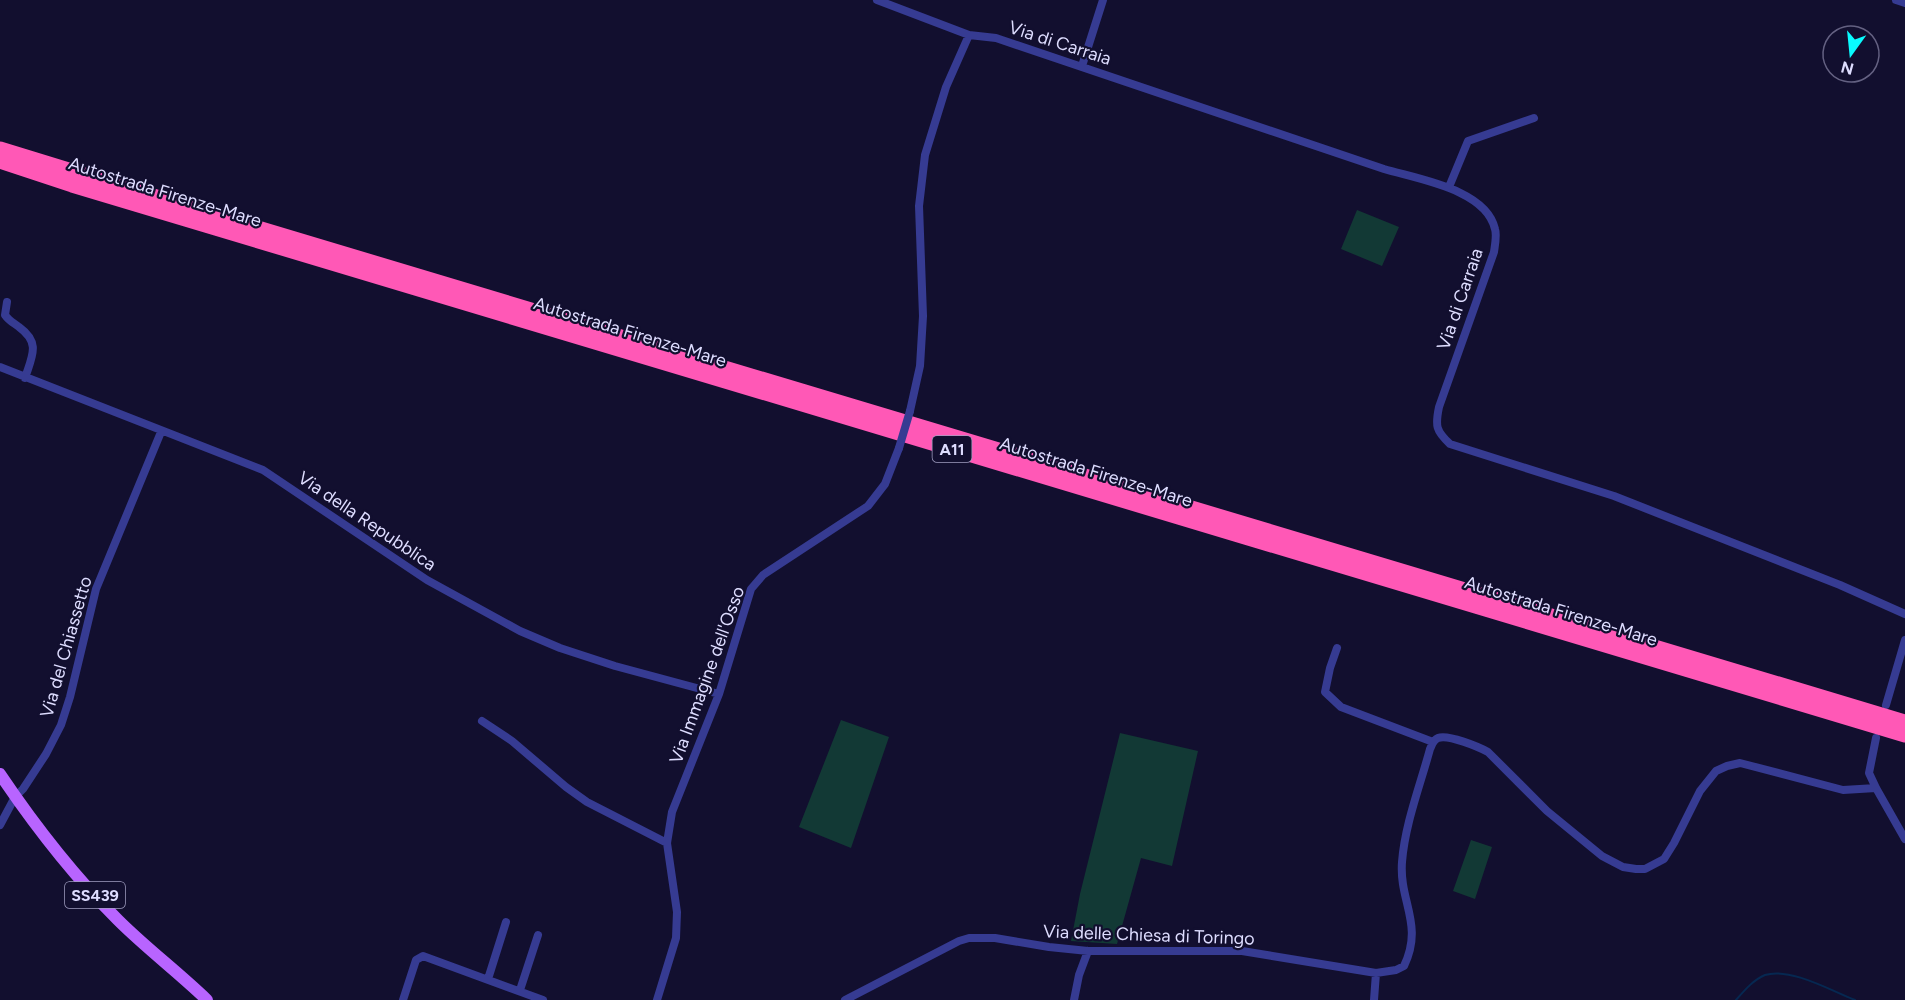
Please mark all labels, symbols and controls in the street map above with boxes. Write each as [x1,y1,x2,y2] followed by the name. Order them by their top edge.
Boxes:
[1006,16,1114,70] street label: Via di Carraia
[1821,24,1881,84] north arrow
[1839,57,1856,79] text: N
[66,152,264,232] street label: Autostrada Firenze-Mare
[1432,245,1488,353] street label: Via di Carraia
[531,292,729,372] street label: Autostrada Firenze-Mare
[997,432,1195,512] street label: Autostrada Firenze-Mare
[932,436,972,462] road number: A11
[294,467,440,575] street label: Via della Repubblica
[1462,571,1660,651] street label: Autostrada Firenze-Mare
[35,574,97,720] street label: Via del Chiassetto
[665,583,749,767] street label: Via Immagine dell'Osso
[65,882,125,908] road number: SS439
[1043,920,1255,950] street label: Via delle Chiesa di Toringo

